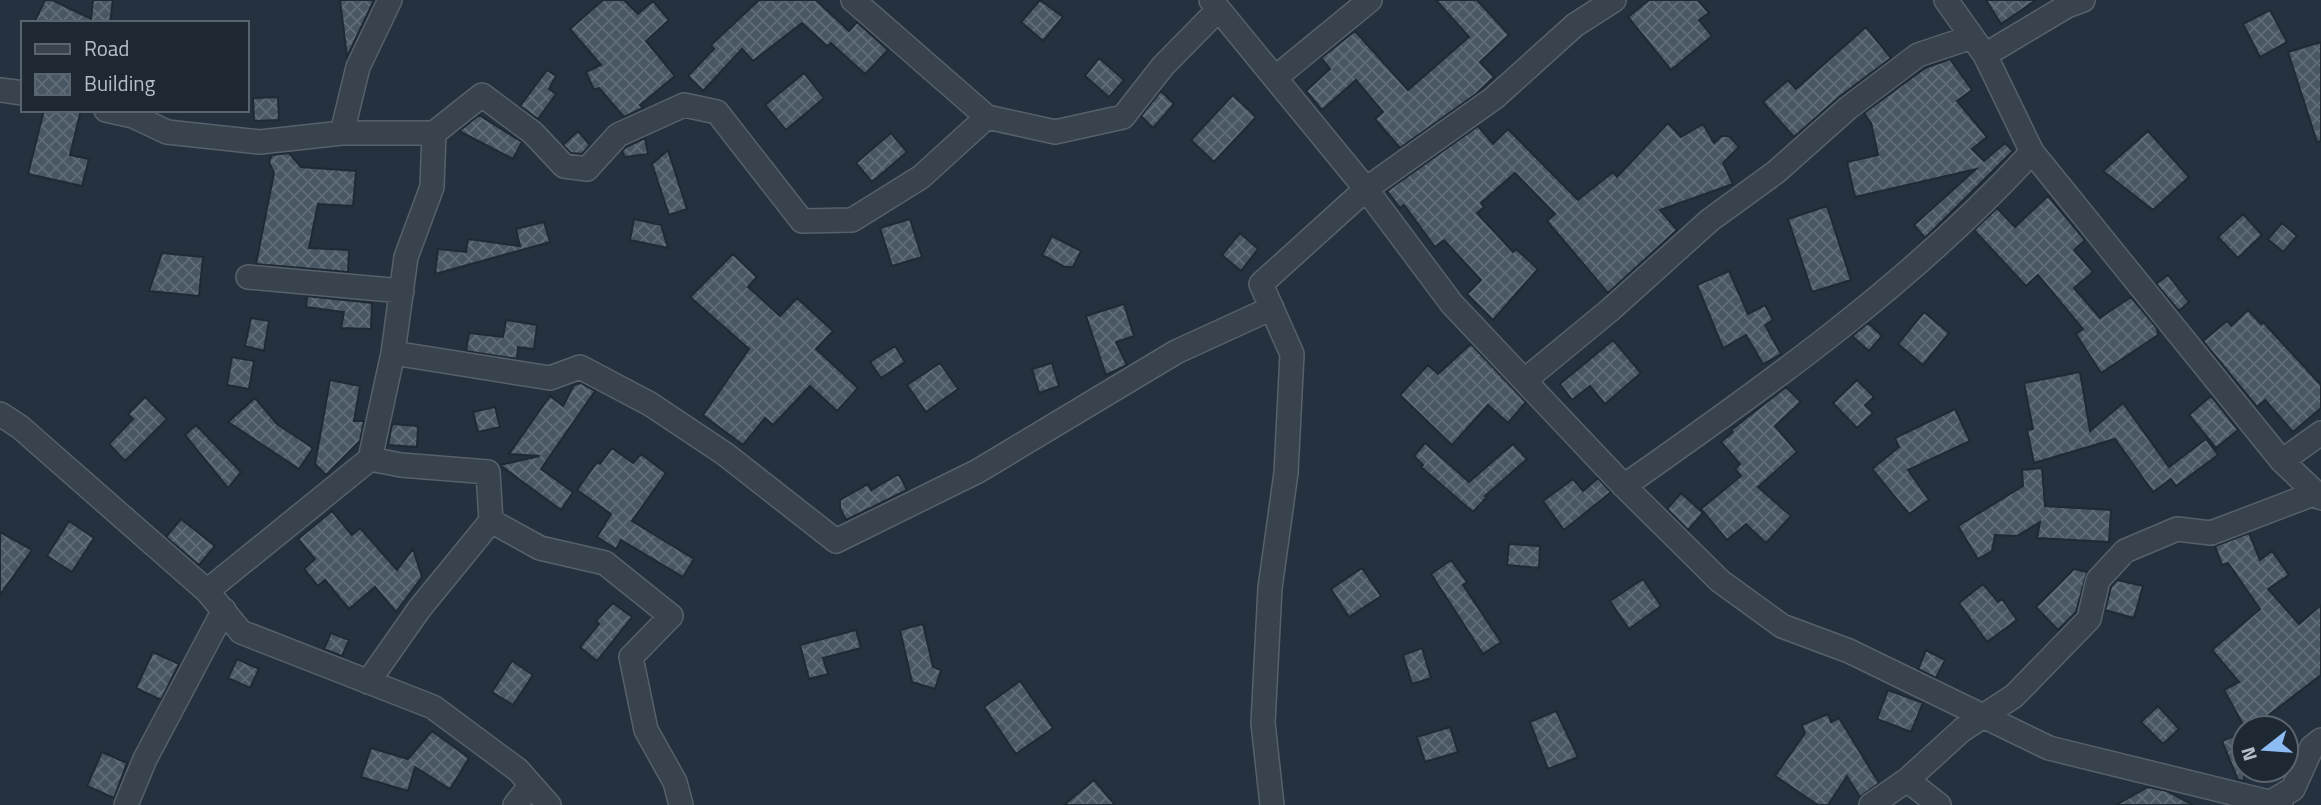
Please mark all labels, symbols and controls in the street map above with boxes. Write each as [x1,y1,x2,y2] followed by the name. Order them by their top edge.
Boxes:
[21,21,248,112] legend
[84,32,129,64] text: Road
[84,67,156,99] text: Building
[2230,714,2300,784] north arrow
[2232,744,2264,765] text: N

